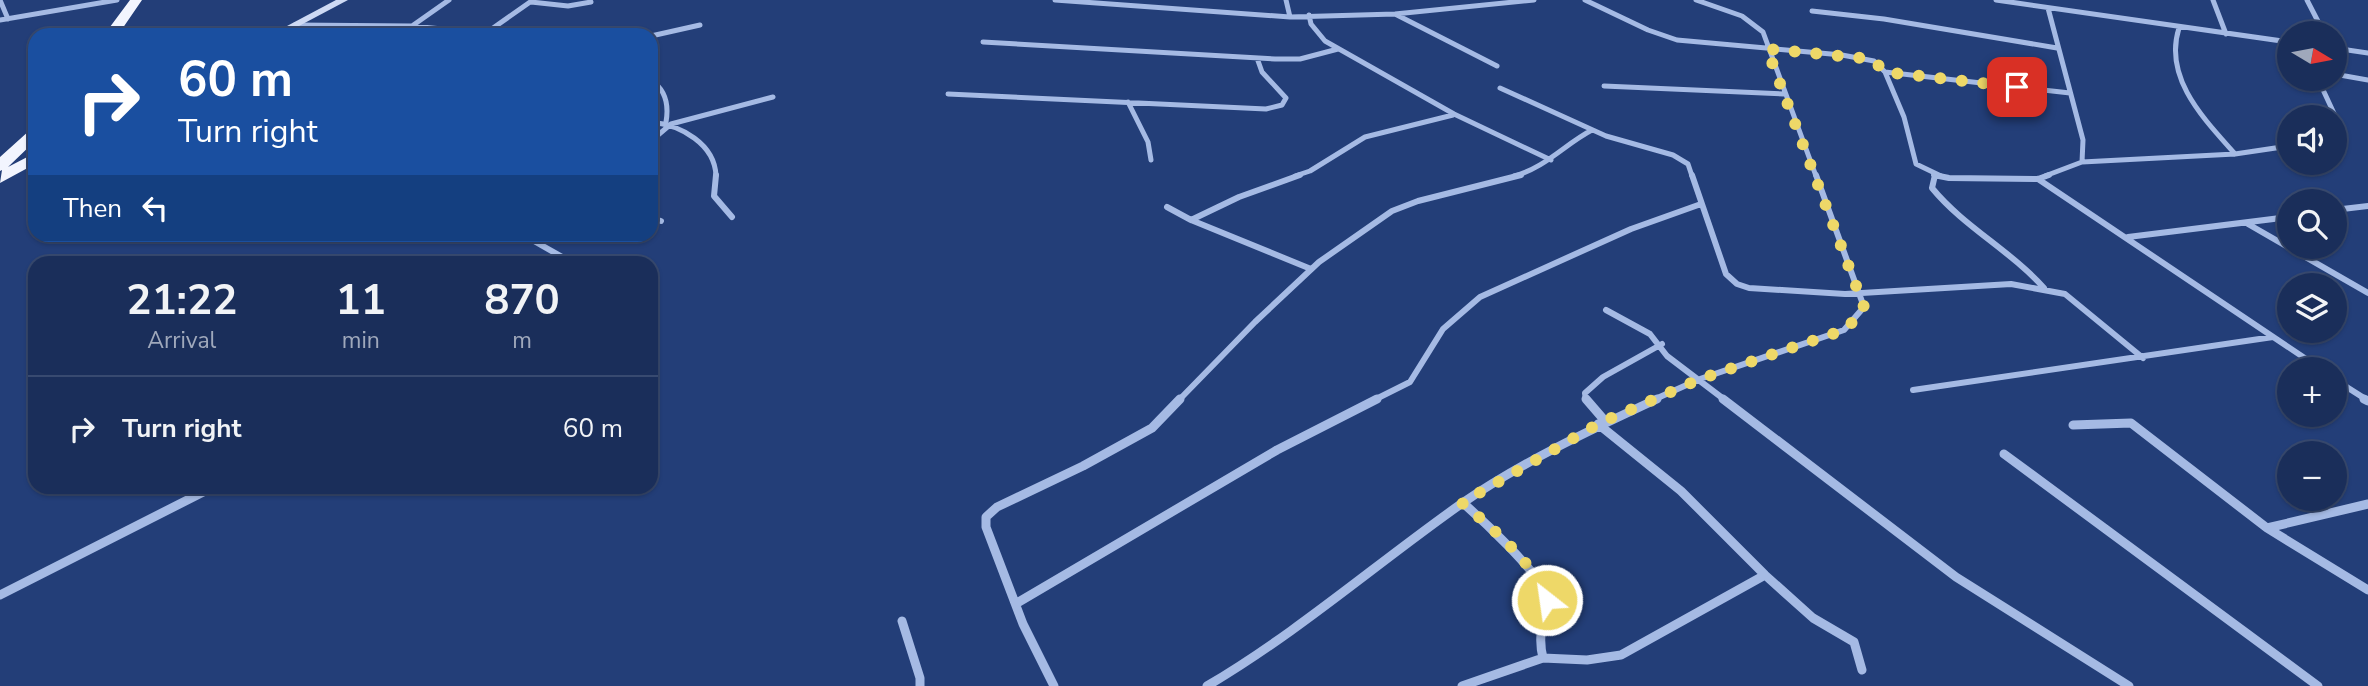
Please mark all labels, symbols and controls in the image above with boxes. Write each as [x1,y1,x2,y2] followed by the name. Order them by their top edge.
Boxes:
[2277,21,2347,91] north arrow
[2277,21,2347,511] map controls
[178,46,293,113] text: 60 m
[63,56,154,147] icon: right
[1987,57,2047,117] pin
[1998,68,2036,106] icon: arrive
[2277,105,2347,175] button: sound
[178,110,318,153] text: Turn right
[136,189,174,227] icon: left
[2277,189,2347,259] button: search
[63,191,122,226] text: Then
[126,272,237,329] text: 21:22
[336,272,386,329] text: 11
[484,272,560,329] text: 870
[2277,273,2347,343] button: layers
[147,325,216,356] text: Arrival
[342,325,380,356] text: min
[512,325,532,356] text: m
[2277,357,2347,427] button: +
[63,410,101,448] icon: right
[122,411,241,446] text: Turn right
[563,411,623,446] text: 60 m
[2277,441,2347,511] button: −
[1510,563,1584,637] position arrow

